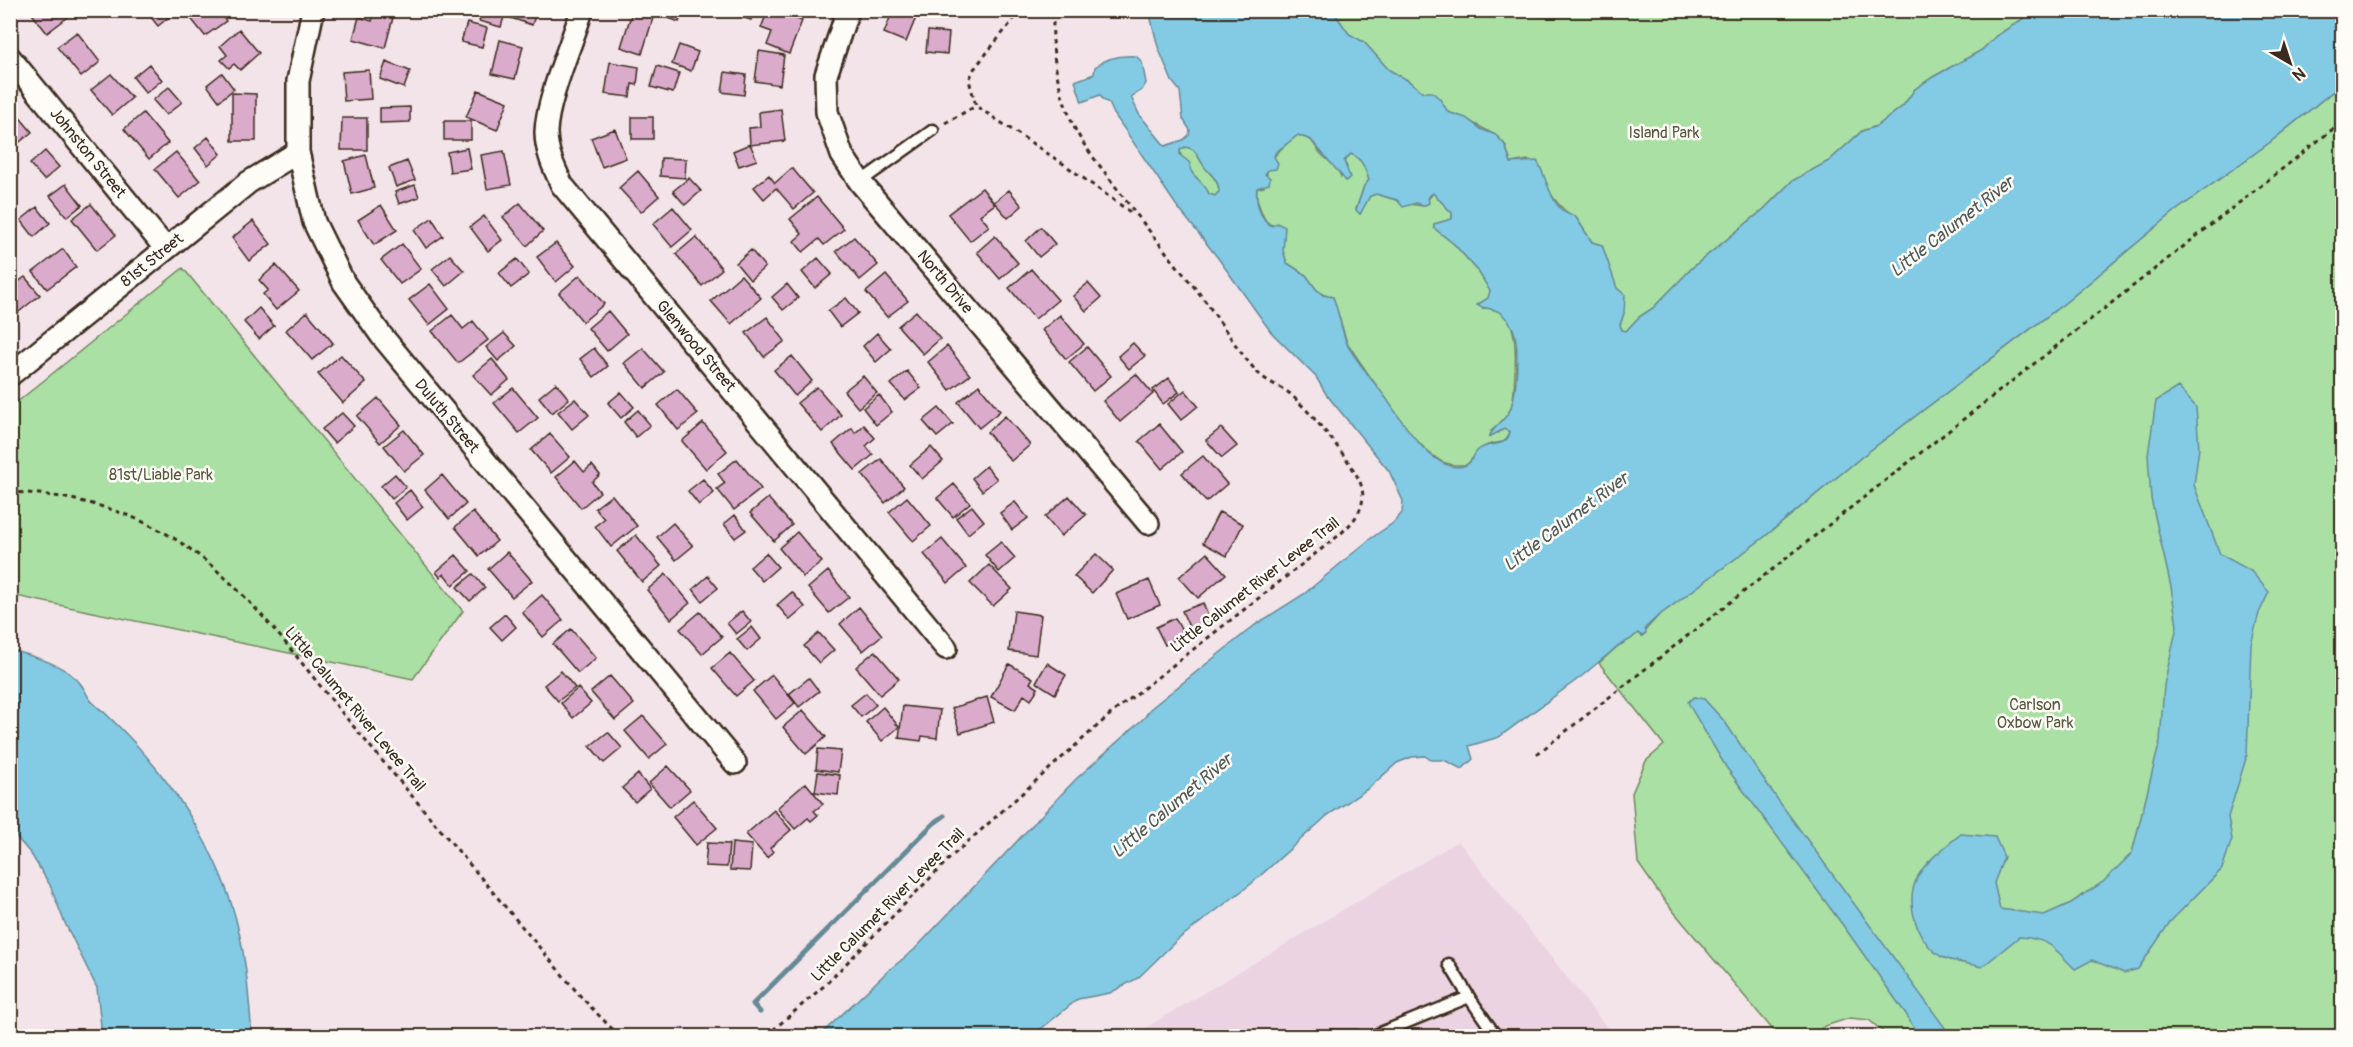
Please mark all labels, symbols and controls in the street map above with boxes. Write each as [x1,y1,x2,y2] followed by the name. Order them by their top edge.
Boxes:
[2260,33,2320,93] north arrow
[2288,63,2309,85] text: N
[45,104,131,203] street label: Johnston Street
[1629,123,1700,143] park label: Island Park
[1886,170,2021,282] water label: Little Calumet River
[117,228,188,291] street label: 81st Street
[913,246,977,318] street label: North Drive
[652,296,741,396] street label: Glenwood Street
[410,375,484,457] street label: Duluth Street
[109,465,213,485] park label: 81st/Liable Park
[1499,466,1635,577] water label: Little Calumet River
[1166,513,1344,657] street label: Little Calumet River Levee Trail
[280,622,430,796] street label: Little Calumet River Levee Trail
[1997,695,2074,733] park label: Carlson Oxbow Park
[1107,747,1239,863] water label: Little Calumet River
[807,824,969,986] street label: Little Calumet River Levee Trail

